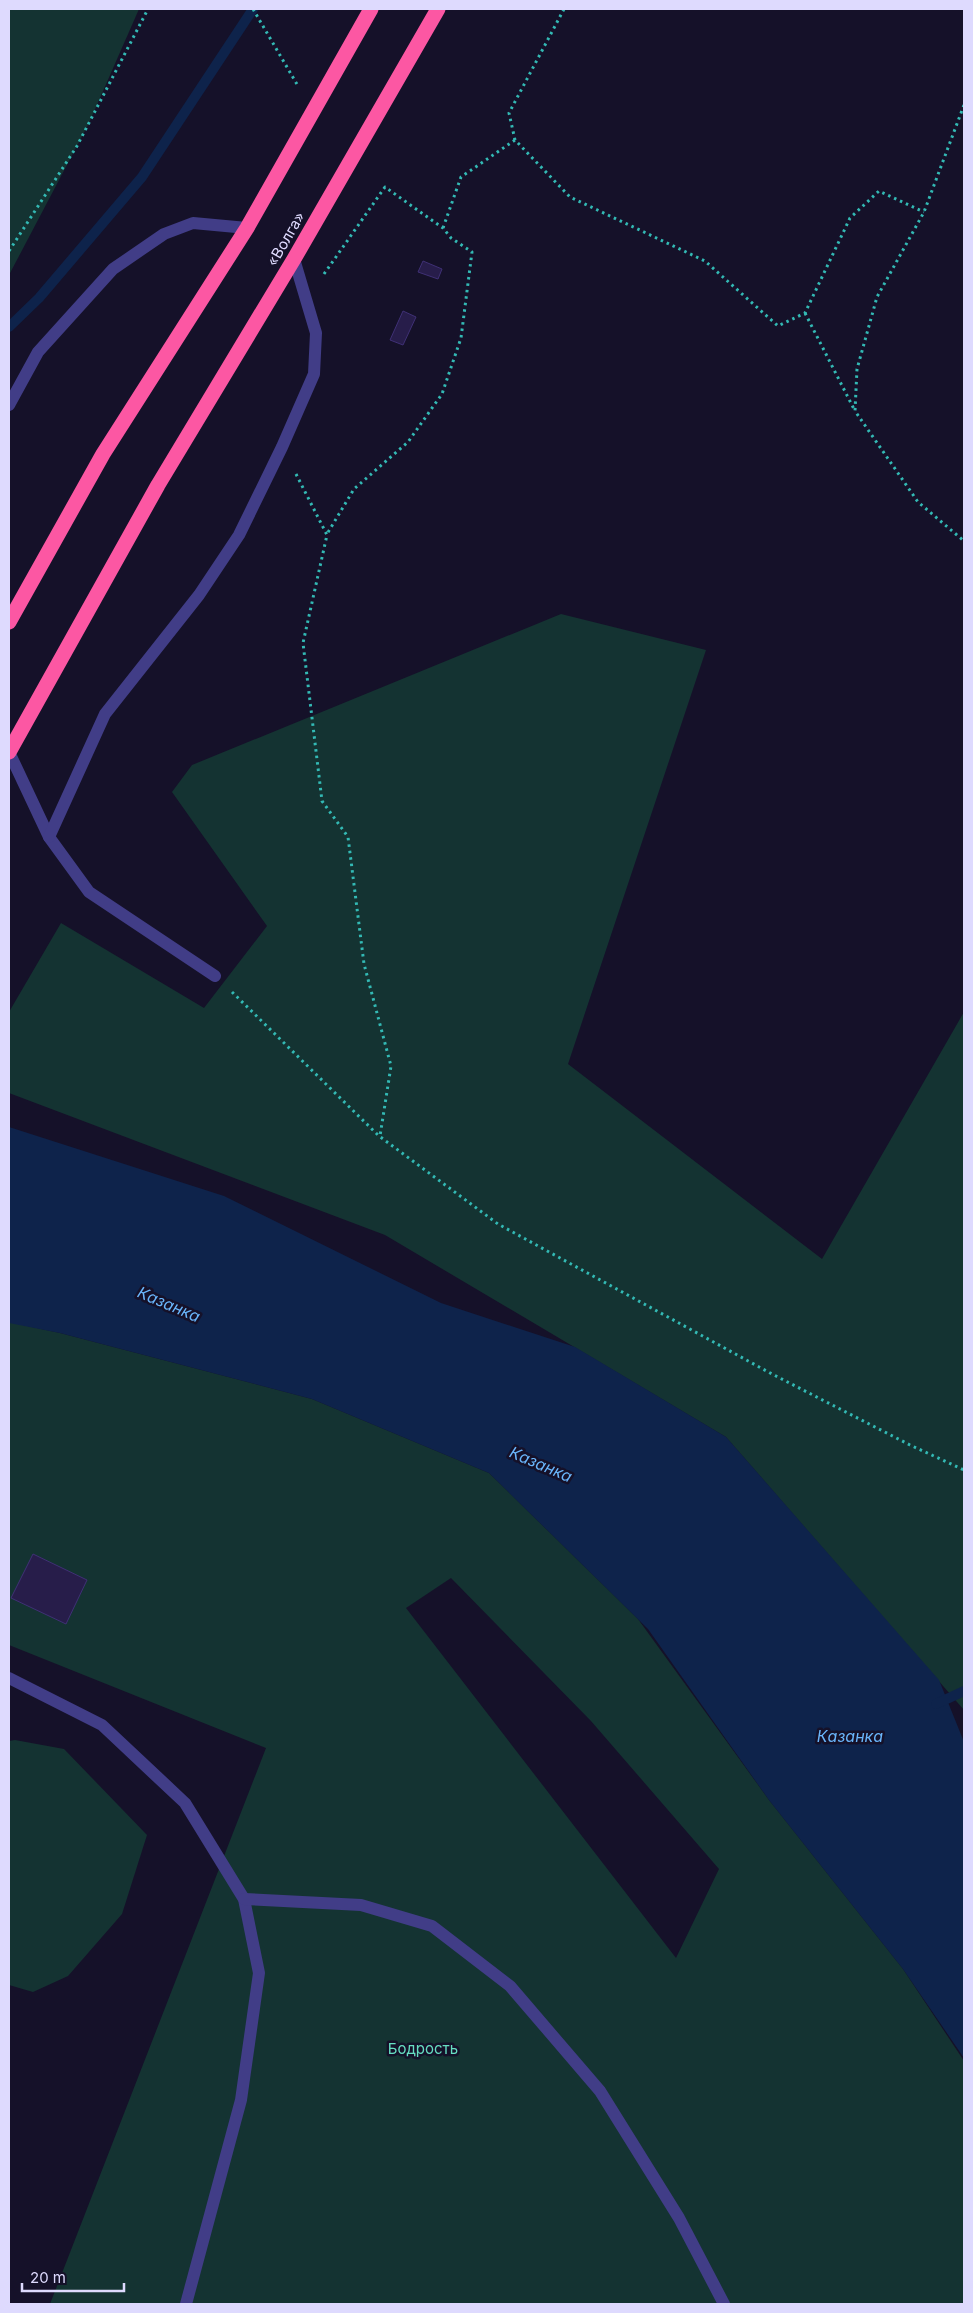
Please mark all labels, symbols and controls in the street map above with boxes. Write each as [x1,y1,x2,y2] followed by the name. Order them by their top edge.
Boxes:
[262,208,309,269] street label: «Волга»
[135,1282,204,1326] water label: Казанка
[507,1442,576,1486] water label: Казанка
[817,1726,883,1746] water label: Казанка
[388,2039,458,2058] park label: Бодрость
[22,2260,125,2292] scale bar
[30,2268,66,2287] text: 20 m

